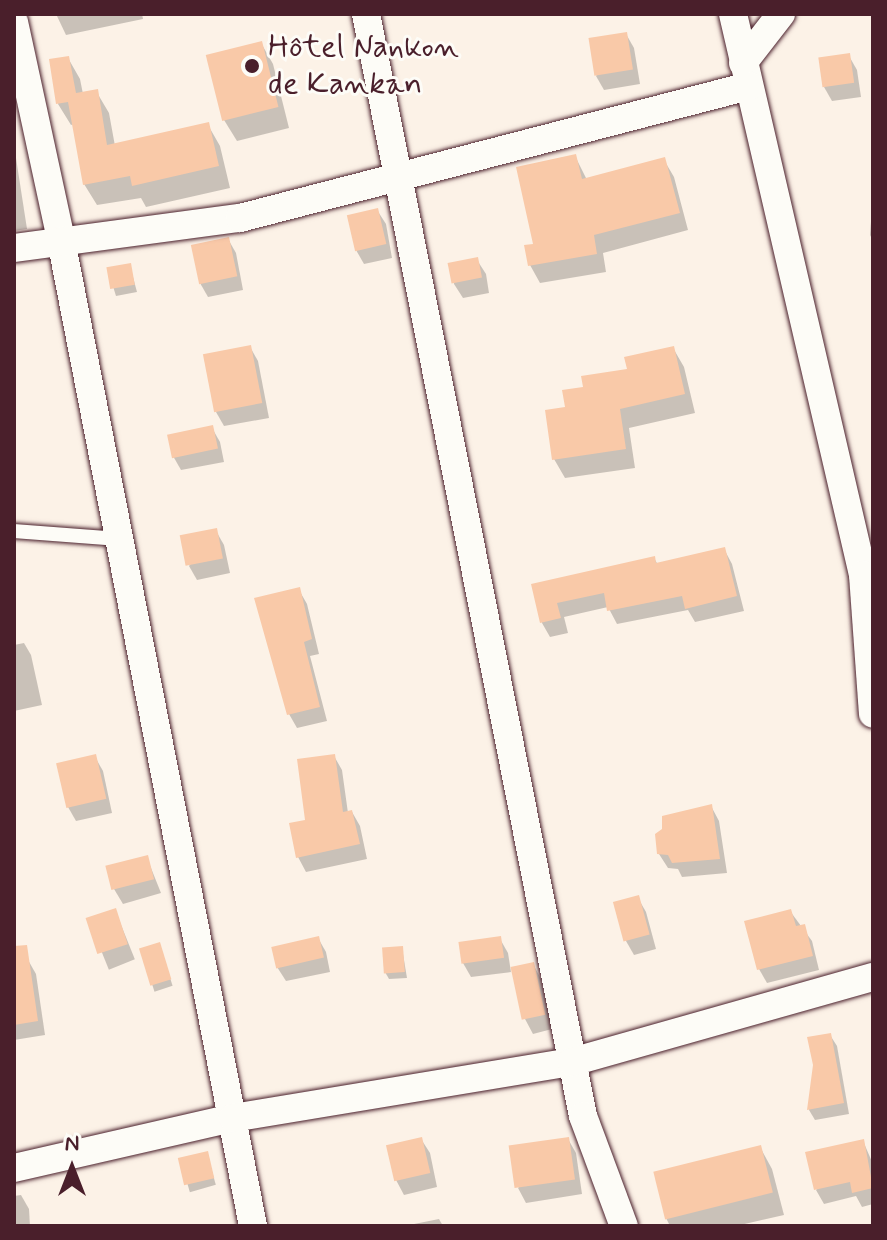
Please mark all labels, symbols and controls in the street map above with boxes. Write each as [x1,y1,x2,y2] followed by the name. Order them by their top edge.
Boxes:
[268,29,453,104] place label: Hôtel Nankon de Kankan
[243,57,261,75] marker: Hôtel Nankon de Kankan
[32,1128,112,1208] north arrow
[65,1130,79,1158] text: N

